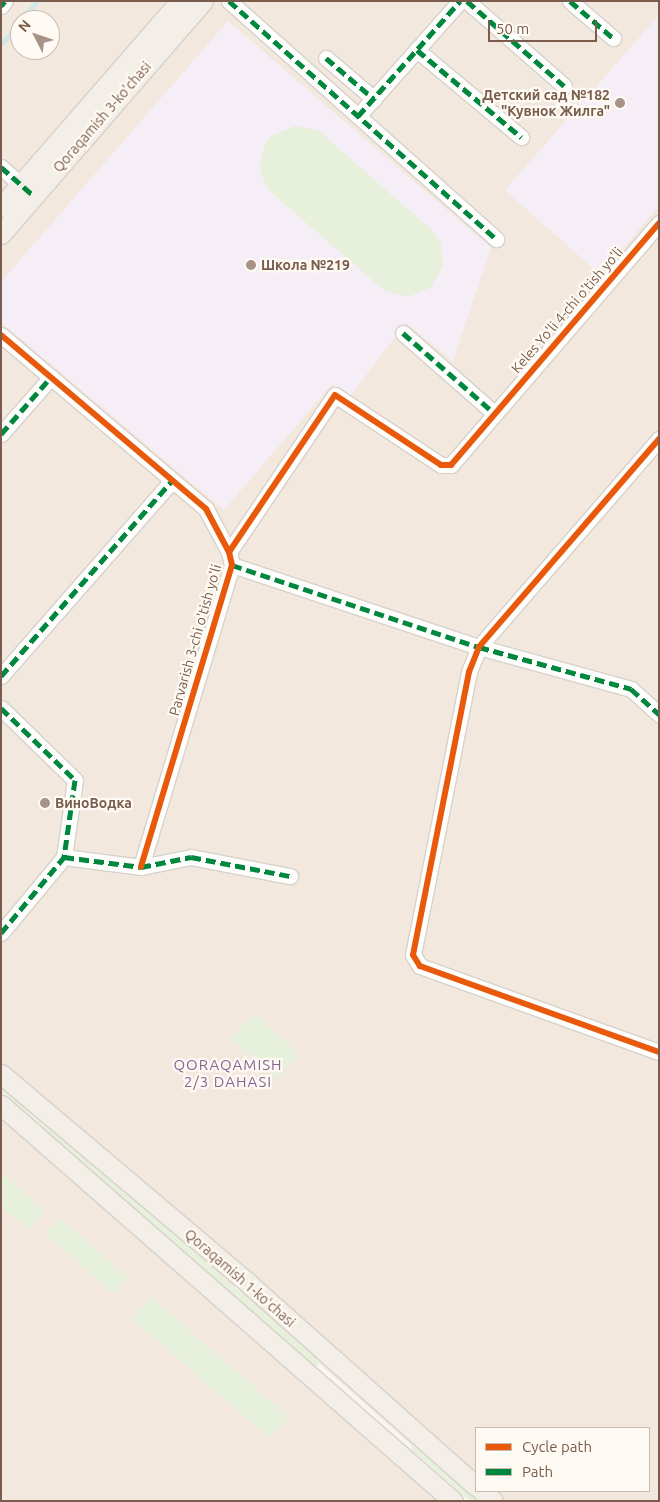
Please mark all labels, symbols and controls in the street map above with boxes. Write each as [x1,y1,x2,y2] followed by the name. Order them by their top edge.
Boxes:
[10,10,60,60] north arrow
[490,10,599,42] scale bar
[15,17,34,35] text: N
[496,20,529,37] text: 50 m
[49,58,155,176] street label: Qoraqamish 3-ko'chasi
[482,87,610,120] place label: Детский сад №182 "Кувнок Жилга"
[614,97,626,109] marker: Детский сад №182 "Кувнок Жилга"
[508,244,626,376] street label: Keles Yo'li 4-chi o'tish yo'li
[261,257,350,273] place label: Школа №219
[245,259,257,271] marker: Школа №219
[165,562,225,718] street label: Parvarish 3-chi o'tish yo'li
[55,795,132,811] place label: ВиноВодка
[39,797,51,809] marker: ВиноВодка
[172,1055,284,1090] district label: QORAQAMISH 2/3 DAHASI
[181,1225,299,1331] street label: Qoraqamish 1-koʻchasi
[475,1427,650,1492] legend
[522,1438,592,1455] text: Cycle path
[522,1463,553,1480] text: Path

